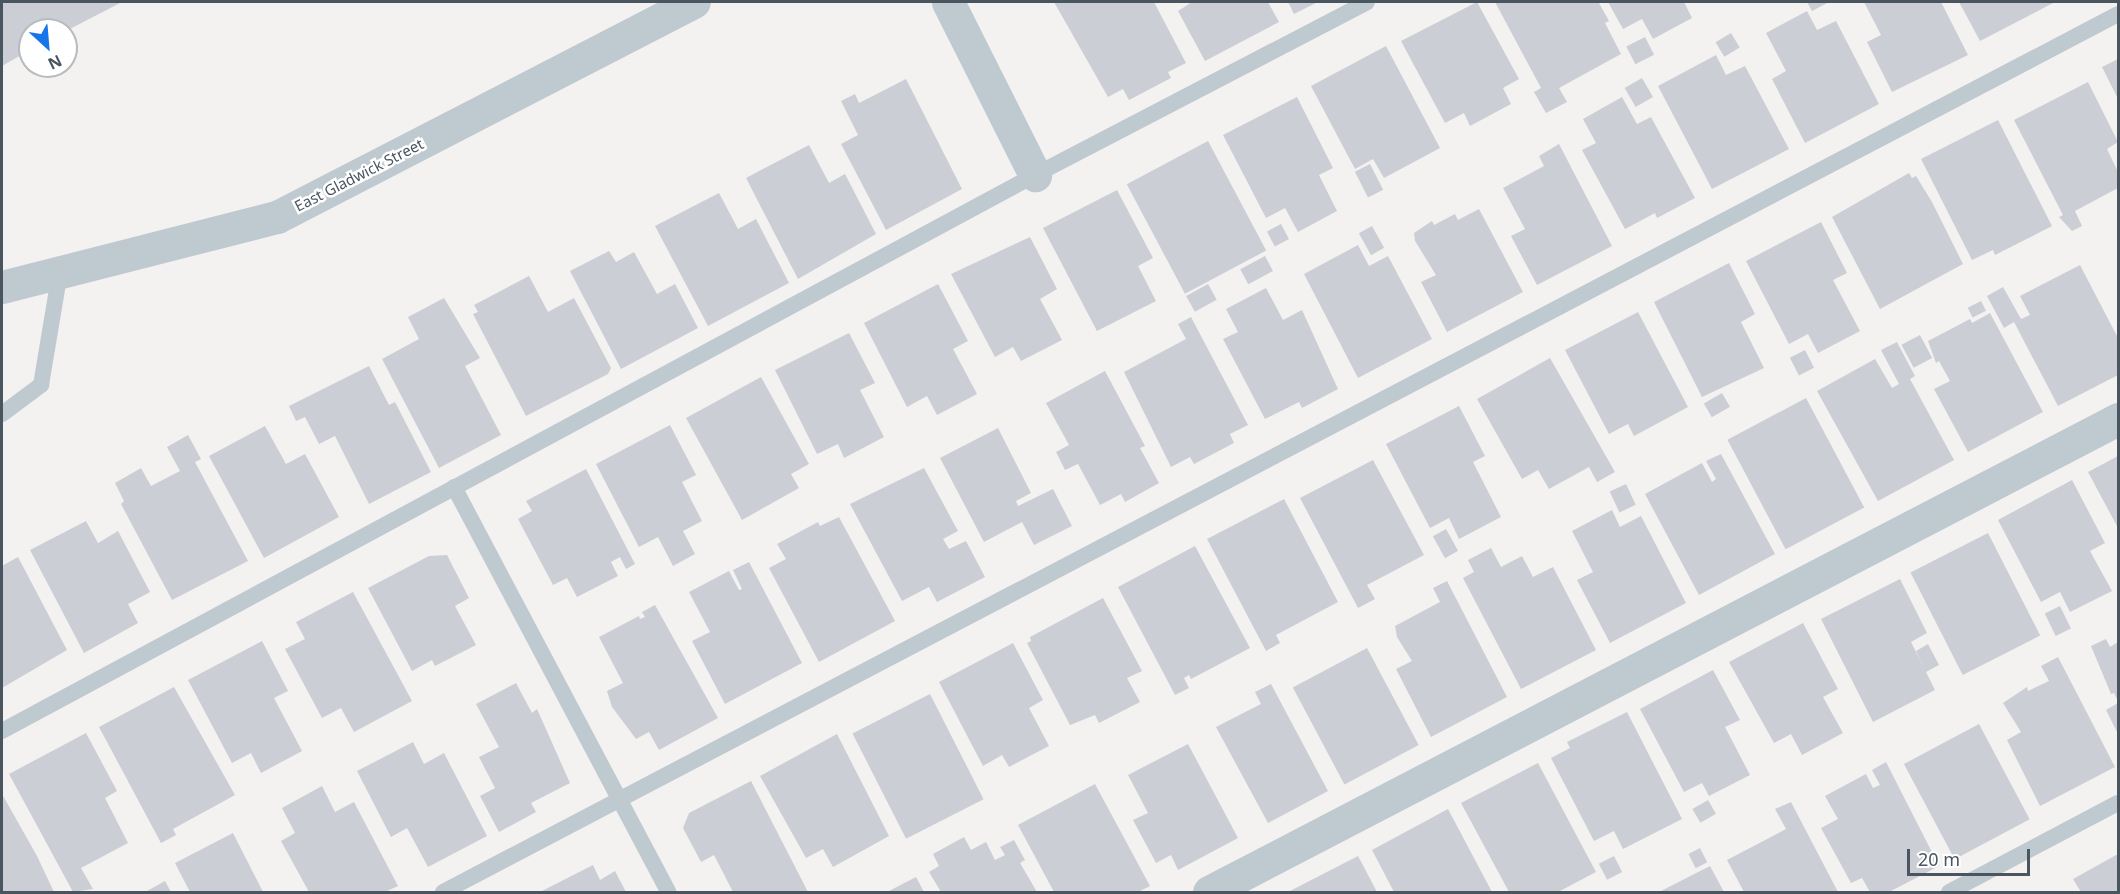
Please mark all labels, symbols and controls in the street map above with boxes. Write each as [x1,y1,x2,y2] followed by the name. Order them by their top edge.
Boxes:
[18,18,78,78] north arrow
[44,50,66,75] text: N
[292,135,426,215] street label: East Gladwick Street
[1910,837,2033,875] scale bar
[1918,847,1960,871] text: 20 m

